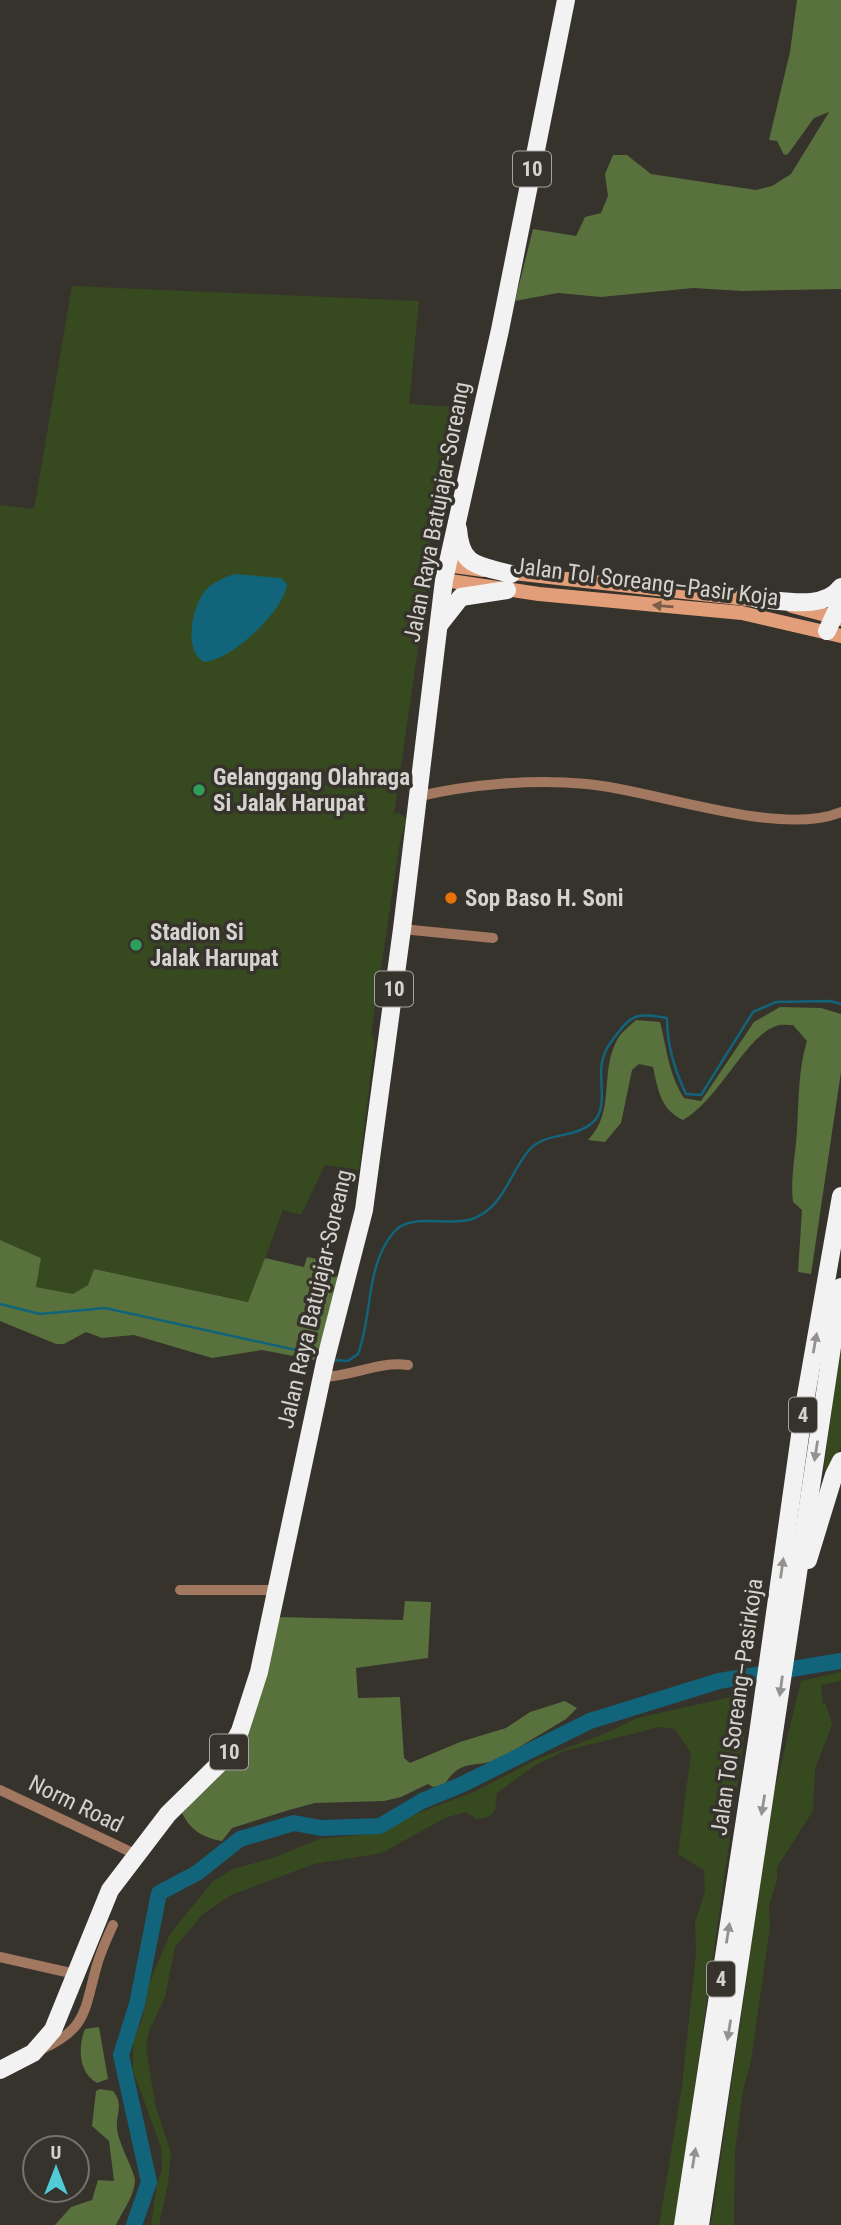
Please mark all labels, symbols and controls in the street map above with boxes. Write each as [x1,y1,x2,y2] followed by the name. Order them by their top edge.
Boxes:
[513,152,551,186] road number: 10
[398,379,476,645] street label: Jalan Raya Batujajar-Soreang
[512,552,780,612] street label: Jalan Tol Soreang–Pasir Koja
[652,600,674,611] one-way arrow
[213,764,410,817] place label: Gelanggang Olahraga Si Jalak Harupat
[191,782,207,798] marker: Gelanggang Olahraga Si Jalak Harupat
[465,885,624,912] place label: Sop Baso H. Soni
[443,890,459,906] marker: Sop Baso H. Soni
[150,919,278,972] place label: Stadion Si Jalak Harupat
[128,937,144,953] marker: Stadion Si Jalak Harupat
[375,972,413,1006] road number: 10
[272,1167,358,1431] street label: Jalan Raya Batujajar-Soreang
[810,1331,821,1353] one-way arrow
[789,1398,817,1432] road number: 4
[810,1440,821,1462] one-way arrow
[777,1556,788,1578] one-way arrow
[706,1577,768,1837] street label: Jalan Tol Soreang–Pasirkoja
[775,1675,786,1697] one-way arrow
[210,1734,248,1770] road number: 10
[24,1770,128,1838] street label: Norm Road
[757,1795,768,1817] one-way arrow
[723,1922,734,1944] one-way arrow
[707,1962,735,1996] road number: 4
[724,2020,735,2042] one-way arrow
[21,2134,91,2204] north arrow
[51,2141,61,2164] text: U
[688,2146,699,2168] one-way arrow

